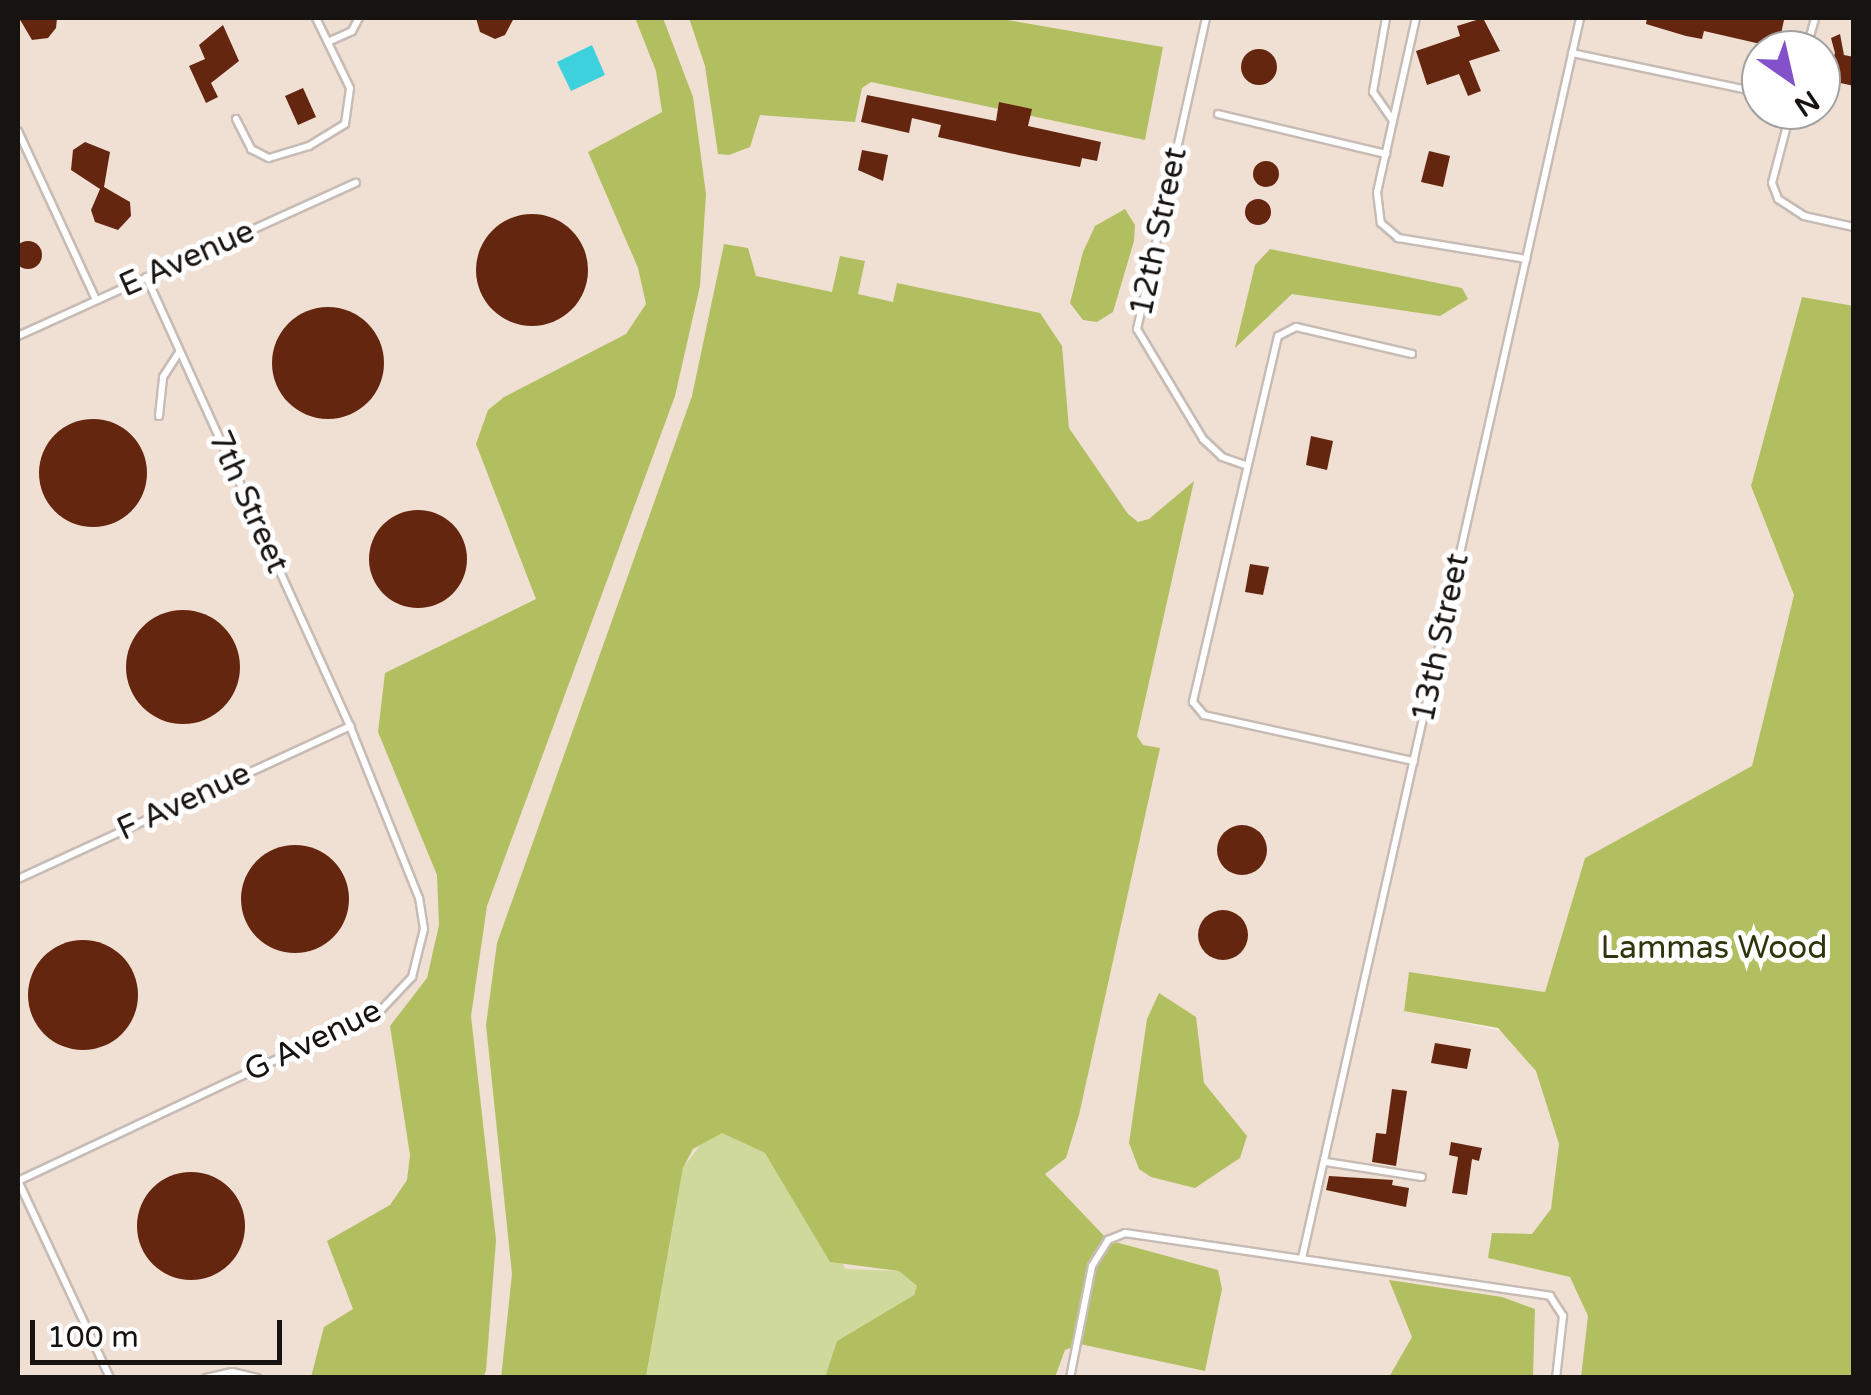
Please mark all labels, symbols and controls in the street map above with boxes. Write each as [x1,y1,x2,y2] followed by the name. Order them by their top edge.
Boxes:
[1741,30,1841,130] north arrow
[1788,83,1825,124] text: N
[1122,144,1196,320] street label: 12th Street
[114,212,260,306] street label: E Avenue
[200,425,296,579] street label: 7th Street
[1404,550,1478,726] street label: 13th Street
[111,755,257,849] street label: F Avenue
[1601,929,1827,967] park label: Lammas Wood
[238,992,388,1090] street label: G Avenue
[35,1300,288,1362] scale bar
[47,1319,139,1356] text: 100 m

